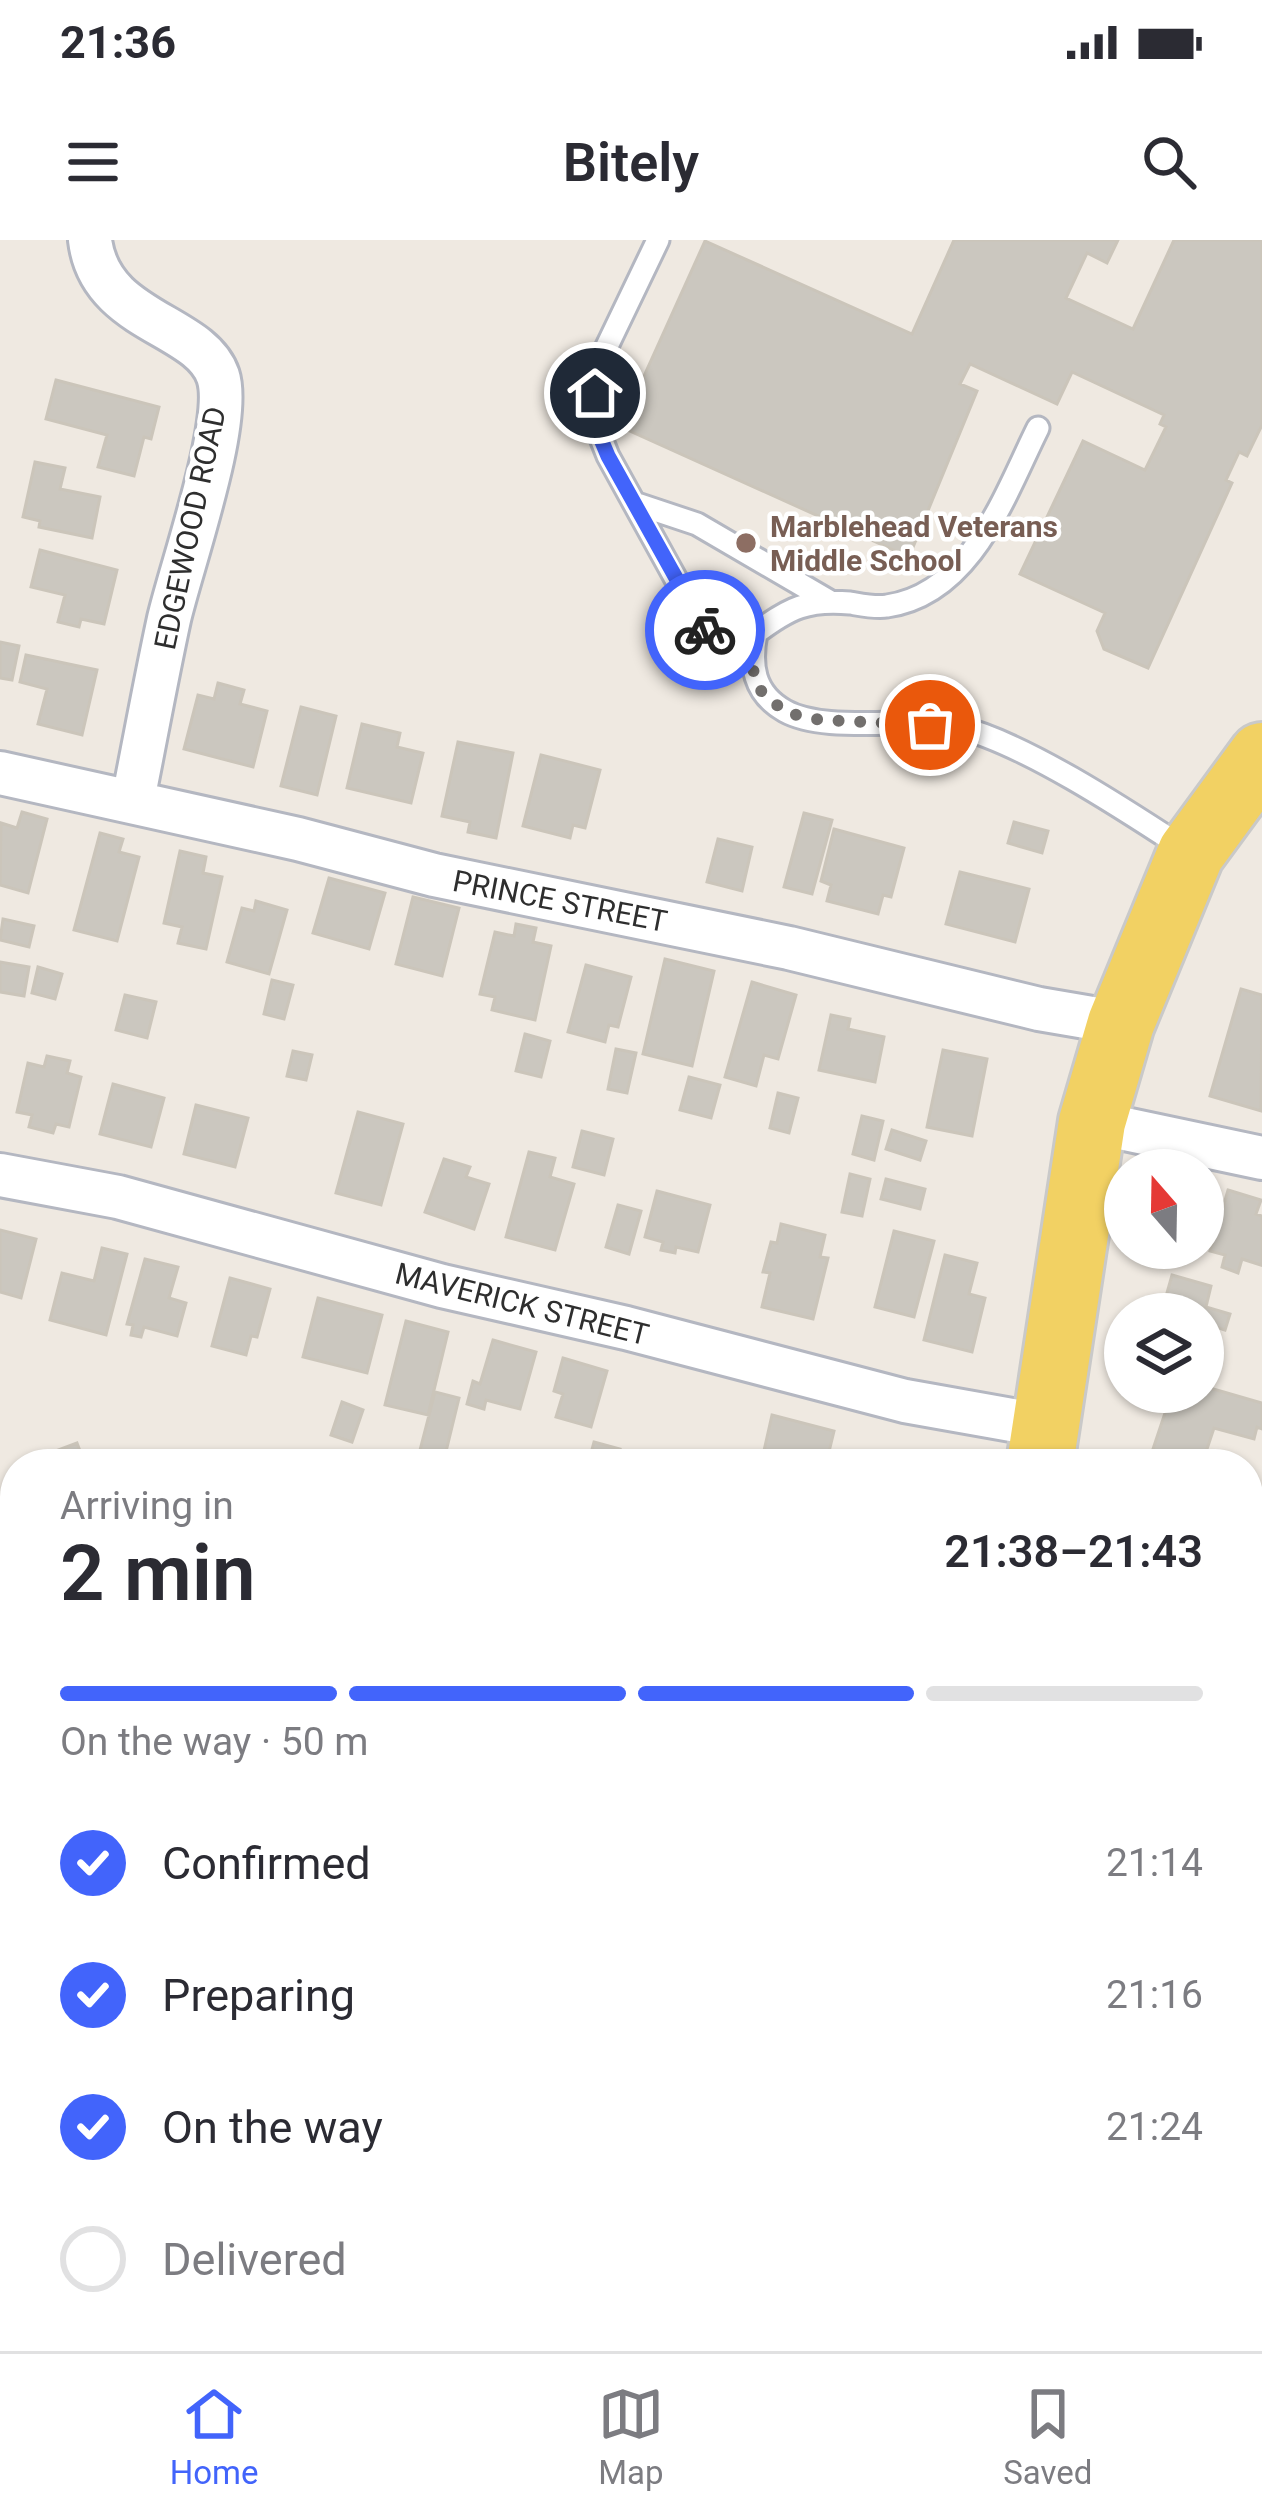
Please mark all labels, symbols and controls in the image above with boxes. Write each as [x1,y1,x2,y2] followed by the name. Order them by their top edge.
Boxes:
[60,16,176,69] text: 21:36
[60,129,126,195] icon: menu
[1136,129,1202,195] icon: search
[563,131,699,194] text: Bitely
[544,342,646,444] pin
[562,360,628,426] icon: home
[147,403,233,653] street label: EDGEWOOD ROAD
[770,509,1058,578] place label: Marblehead Veterans Middle School
[733,530,759,556] marker: Marblehead Veterans Middle School
[645,570,765,690] courier
[672,597,738,663] icon: bike
[879,674,981,776] pin
[897,692,963,758] icon: bag
[450,863,670,939] street label: PRINCE STREET
[1104,1149,1224,1269] north arrow
[1104,1149,1224,1413] map controls
[392,1256,652,1352] street label: MAVERICK STREET
[1104,1293,1224,1413] button: layers
[60,1483,234,1529] text: Arriving in
[944,1525,1203,1578] text: 21:38–21:43
[60,1528,256,1619] text: 2 min
[60,1719,369,1765] text: On the way · 50 m
[60,1830,126,1896] icon: check
[162,1837,371,1890] text: Confirmed
[1106,1840,1203,1886] text: 21:14
[60,1962,126,2028] icon: check
[162,1969,355,2022] text: Preparing
[1106,1972,1203,2018] text: 21:16
[60,2094,126,2160] icon: check
[162,2101,383,2154] text: On the way
[1106,2104,1203,2150] text: 21:24
[162,2233,347,2286] text: Delivered
[170,2381,258,2492] tab: Home
[598,2381,664,2492] tab: Map
[1003,2381,1092,2492] tab: Saved

